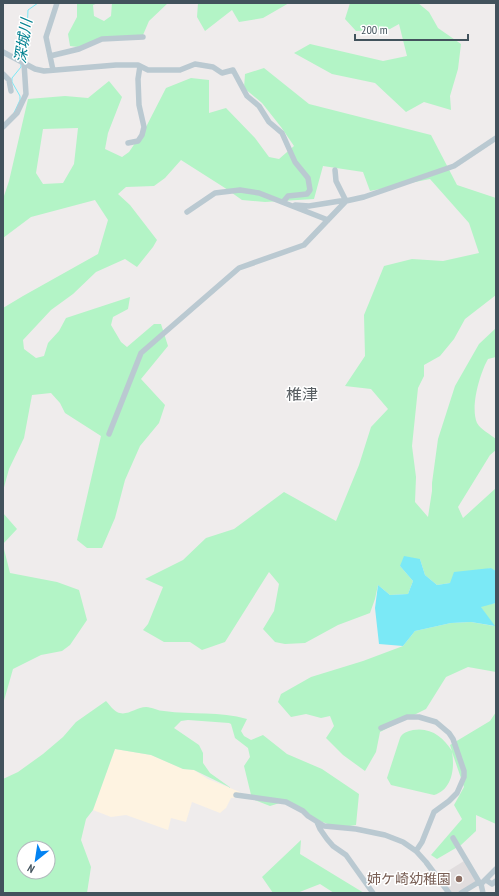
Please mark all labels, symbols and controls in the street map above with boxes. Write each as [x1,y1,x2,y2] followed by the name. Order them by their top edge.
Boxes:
[10,15,36,65] water label: 深城川
[355,16,468,42] scale bar
[361,22,388,37] text: 200 m
[286,384,318,404] district label: 椎津
[16,840,56,880] north arrow
[25,861,37,876] text: N
[367,870,451,888] place label: 姉ケ崎幼稚園
[454,874,464,884] marker: 姉ケ崎幼稚園

